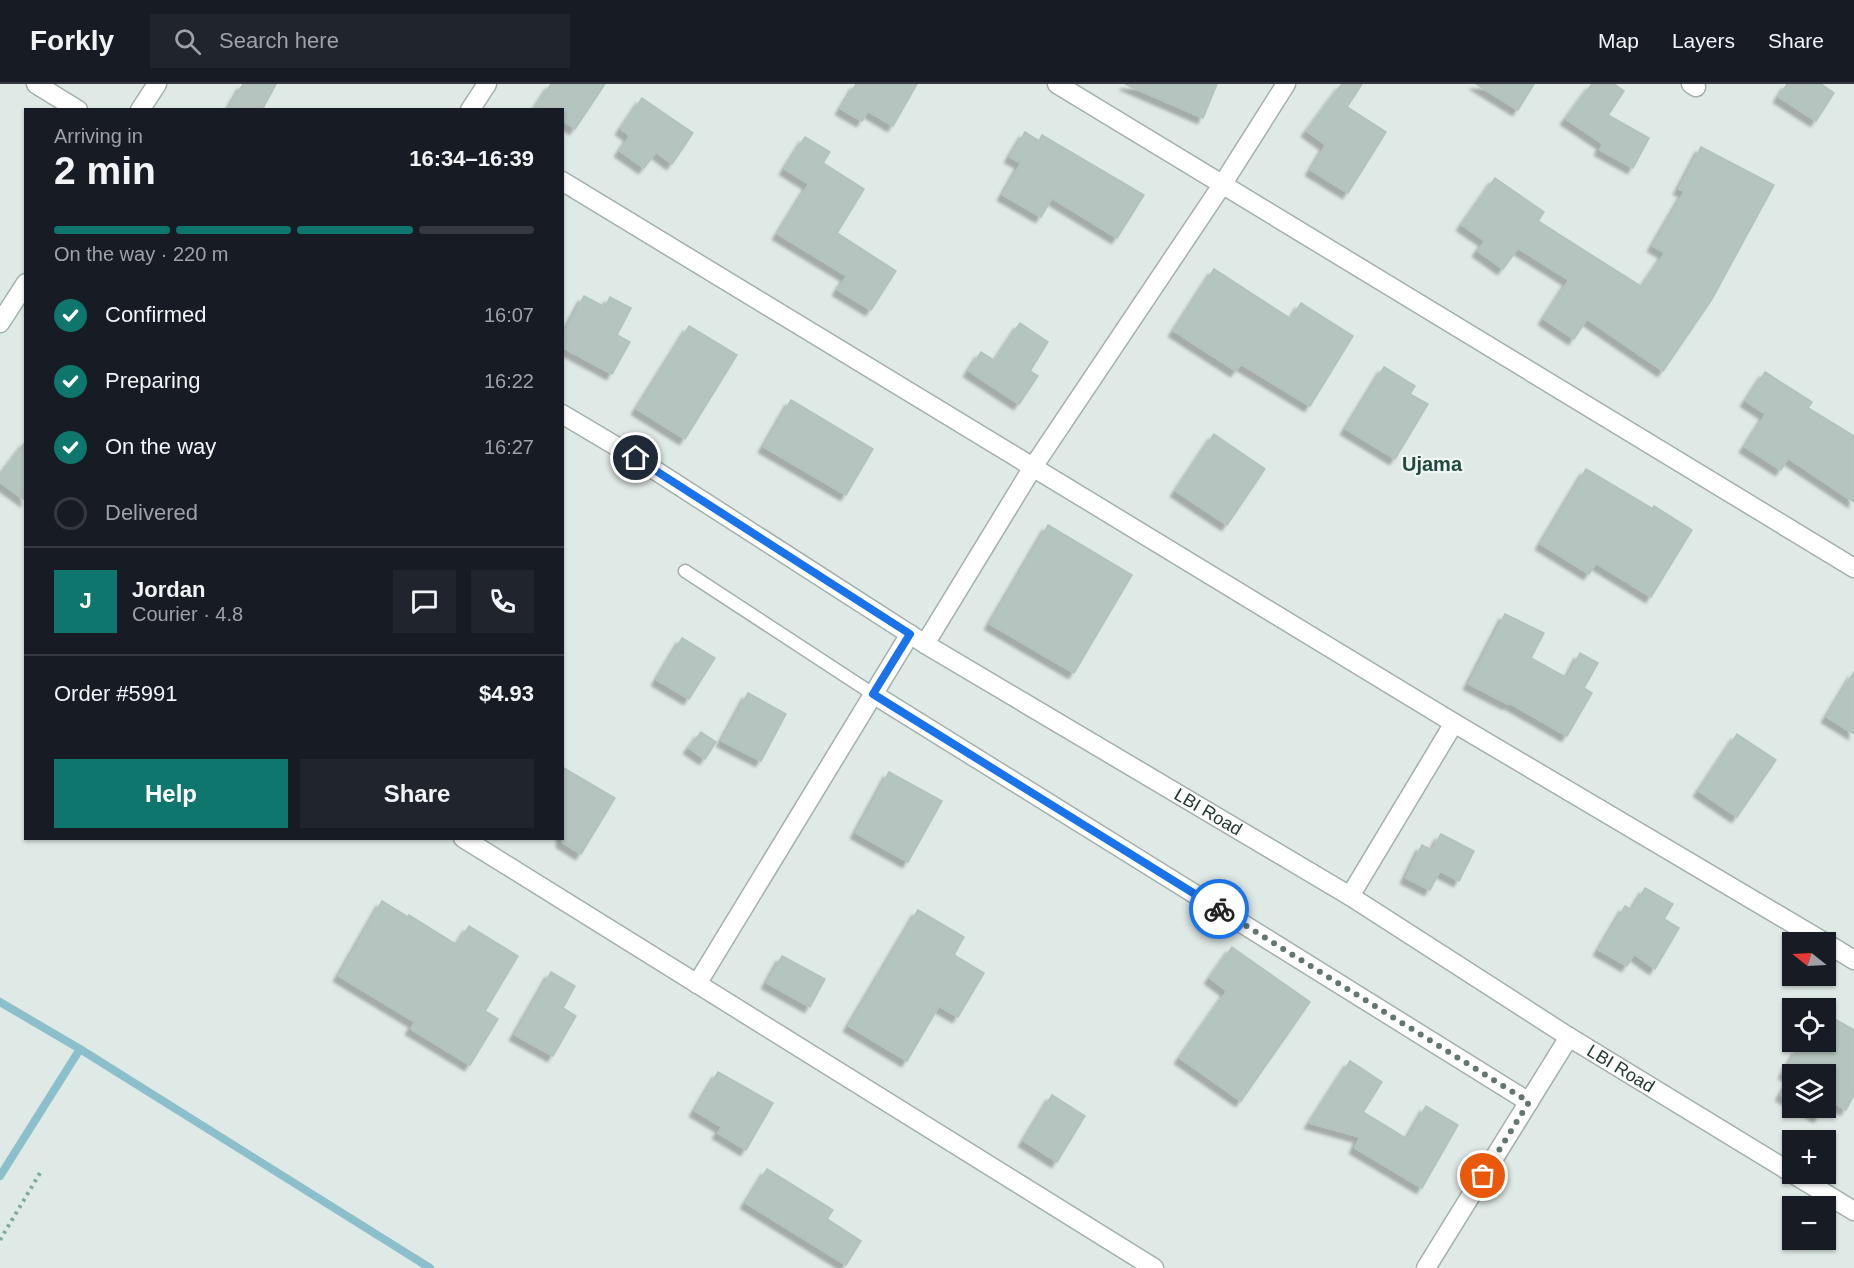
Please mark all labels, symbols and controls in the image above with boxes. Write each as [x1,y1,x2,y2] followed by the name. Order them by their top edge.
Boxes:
[150,14,570,68] search box
[30,25,114,56] text: Forkly
[171,25,204,58] icon: search
[219,28,339,53] text: Search here
[1598,29,1639,52] text: Map
[1672,29,1735,52] text: Layers
[1768,29,1824,52] text: Share
[54,125,143,147] text: Arriving in
[409,146,534,171] text: 16:34–16:39
[54,149,156,192] text: 2 min
[54,243,229,265] text: On the way · 220 m
[54,299,87,332] icon: check
[105,302,206,327] text: Confirmed
[484,304,534,326] text: 16:07
[54,365,87,398] icon: check
[105,368,200,393] text: Preparing
[484,370,534,392] text: 16:22
[54,431,87,464] icon: check
[610,432,661,483] pin
[105,434,216,459] text: On the way
[484,436,534,458] text: 16:27
[619,441,652,474] icon: home
[1402,453,1463,475] district label: Ujama
[105,500,198,525] text: Delivered
[393,570,456,633] button: chat
[471,570,534,633] button: phone
[132,577,205,602] text: Jordan
[79,588,92,613] text: J
[132,603,243,625] text: Courier · 4.8
[54,681,178,706] text: Order #5991
[479,681,534,706] text: $4.93
[54,759,288,828] button: Help
[300,759,534,828] button: Share
[1171,784,1246,840] street label: LBI Road
[1189,879,1249,939] courier
[1203,893,1236,926] icon: bike
[1782,932,1836,986] north arrow
[1782,932,1836,1250] map controls
[1782,998,1836,1052] button: locate
[1584,1041,1658,1097] street label: LBI Road
[1782,1064,1836,1118] button: layers
[1782,1130,1836,1184] button: +
[1457,1150,1508,1201] pin
[1466,1159,1499,1192] icon: bag
[1782,1196,1836,1250] button: −

